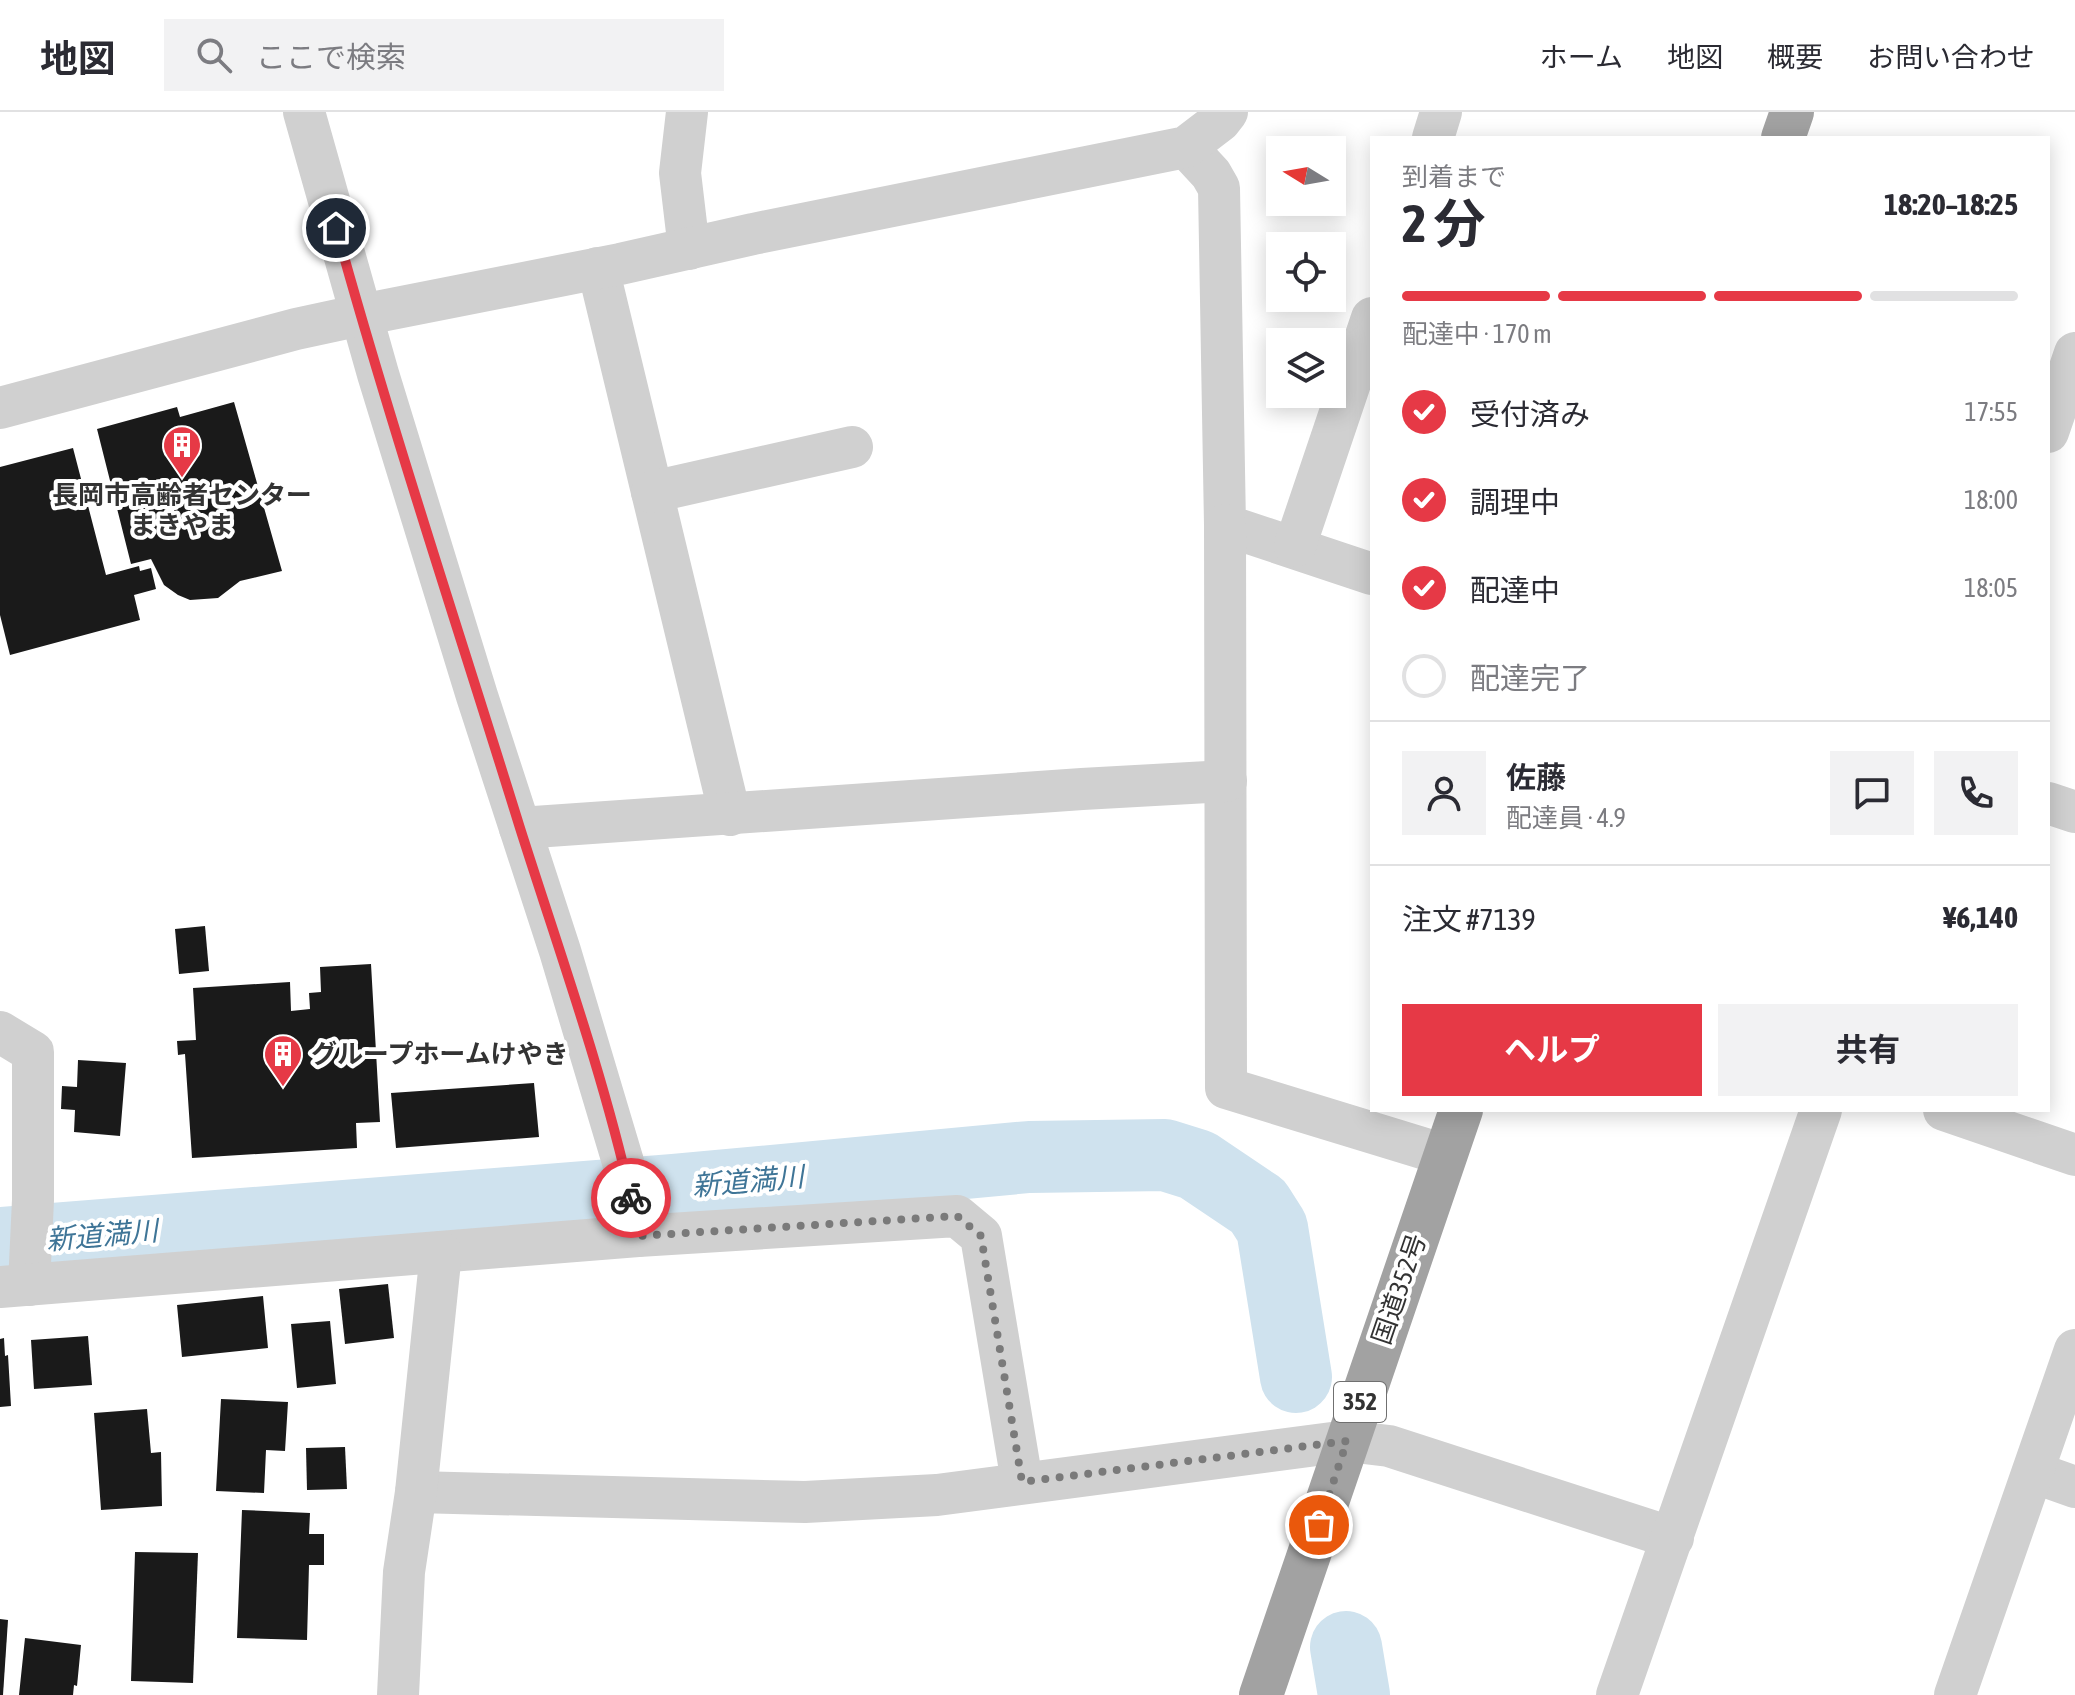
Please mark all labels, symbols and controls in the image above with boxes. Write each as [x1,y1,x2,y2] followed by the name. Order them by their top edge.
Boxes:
[164,19,724,91] search box
[192,33,236,77] icon: search
[40,37,116,80] text: 地図
[256,40,406,74] text: ここで検索
[1540,41,1623,73] text: ホーム
[1667,41,1723,73] text: 地図
[1767,41,1823,73] text: 概要
[1867,41,2035,73] text: お問い合わせ
[1266,136,1346,216] north arrow
[1266,136,1346,408] map controls
[1402,162,1506,192] text: 到着まで
[1884,187,2018,221] text: 18:20–18:25
[1402,193,1486,253] text: 2 分
[302,194,370,262] pin
[314,206,358,250] icon: home
[1266,232,1346,312] button: locate
[1402,319,1552,349] text: 配達中 · 170 m
[1266,328,1346,408] button: layers
[1402,390,1446,434] icon: check
[1470,397,1590,431] text: 受付済み
[1964,397,2018,427] text: 17:55
[161,424,203,479] building icon: 長岡市高齢者センター まきやま
[1402,478,1446,522] icon: check
[52,480,312,540] place label: 長岡市高齢者センター まきやま
[1470,485,1560,519] text: 調理中
[1964,485,2018,515] text: 18:00
[1402,566,1446,610] icon: check
[1470,573,1560,607] text: 配達中
[1964,573,2018,603] text: 18:05
[1470,661,1590,695] text: 配達完了
[1402,751,1486,835] button: person
[1830,751,1914,835] button: chat
[1934,751,2018,835] button: phone
[1506,760,1566,794] text: 佐藤
[1506,803,1626,833] text: 配達員 · 4.9
[1943,900,2018,934] text: ¥6,140
[1402,902,1536,936] text: 注文 #7139
[1402,1004,1702,1096] button: ヘルプ
[1718,1004,2018,1096] button: 共有
[262,1033,304,1088] building icon: グループホームけやき
[311,1039,569,1069] place label: グループホームけやき
[591,1158,671,1238] courier
[691,1160,808,1202] water label: 新道満川
[609,1176,653,1220] icon: bike
[45,1214,162,1256] water label: 新道満川
[1366,1230,1432,1348] street label: 国道352号
[1334,1382,1386,1422] road number: 352
[1285,1491,1353,1559] pin
[1297,1503,1341,1547] icon: bag

